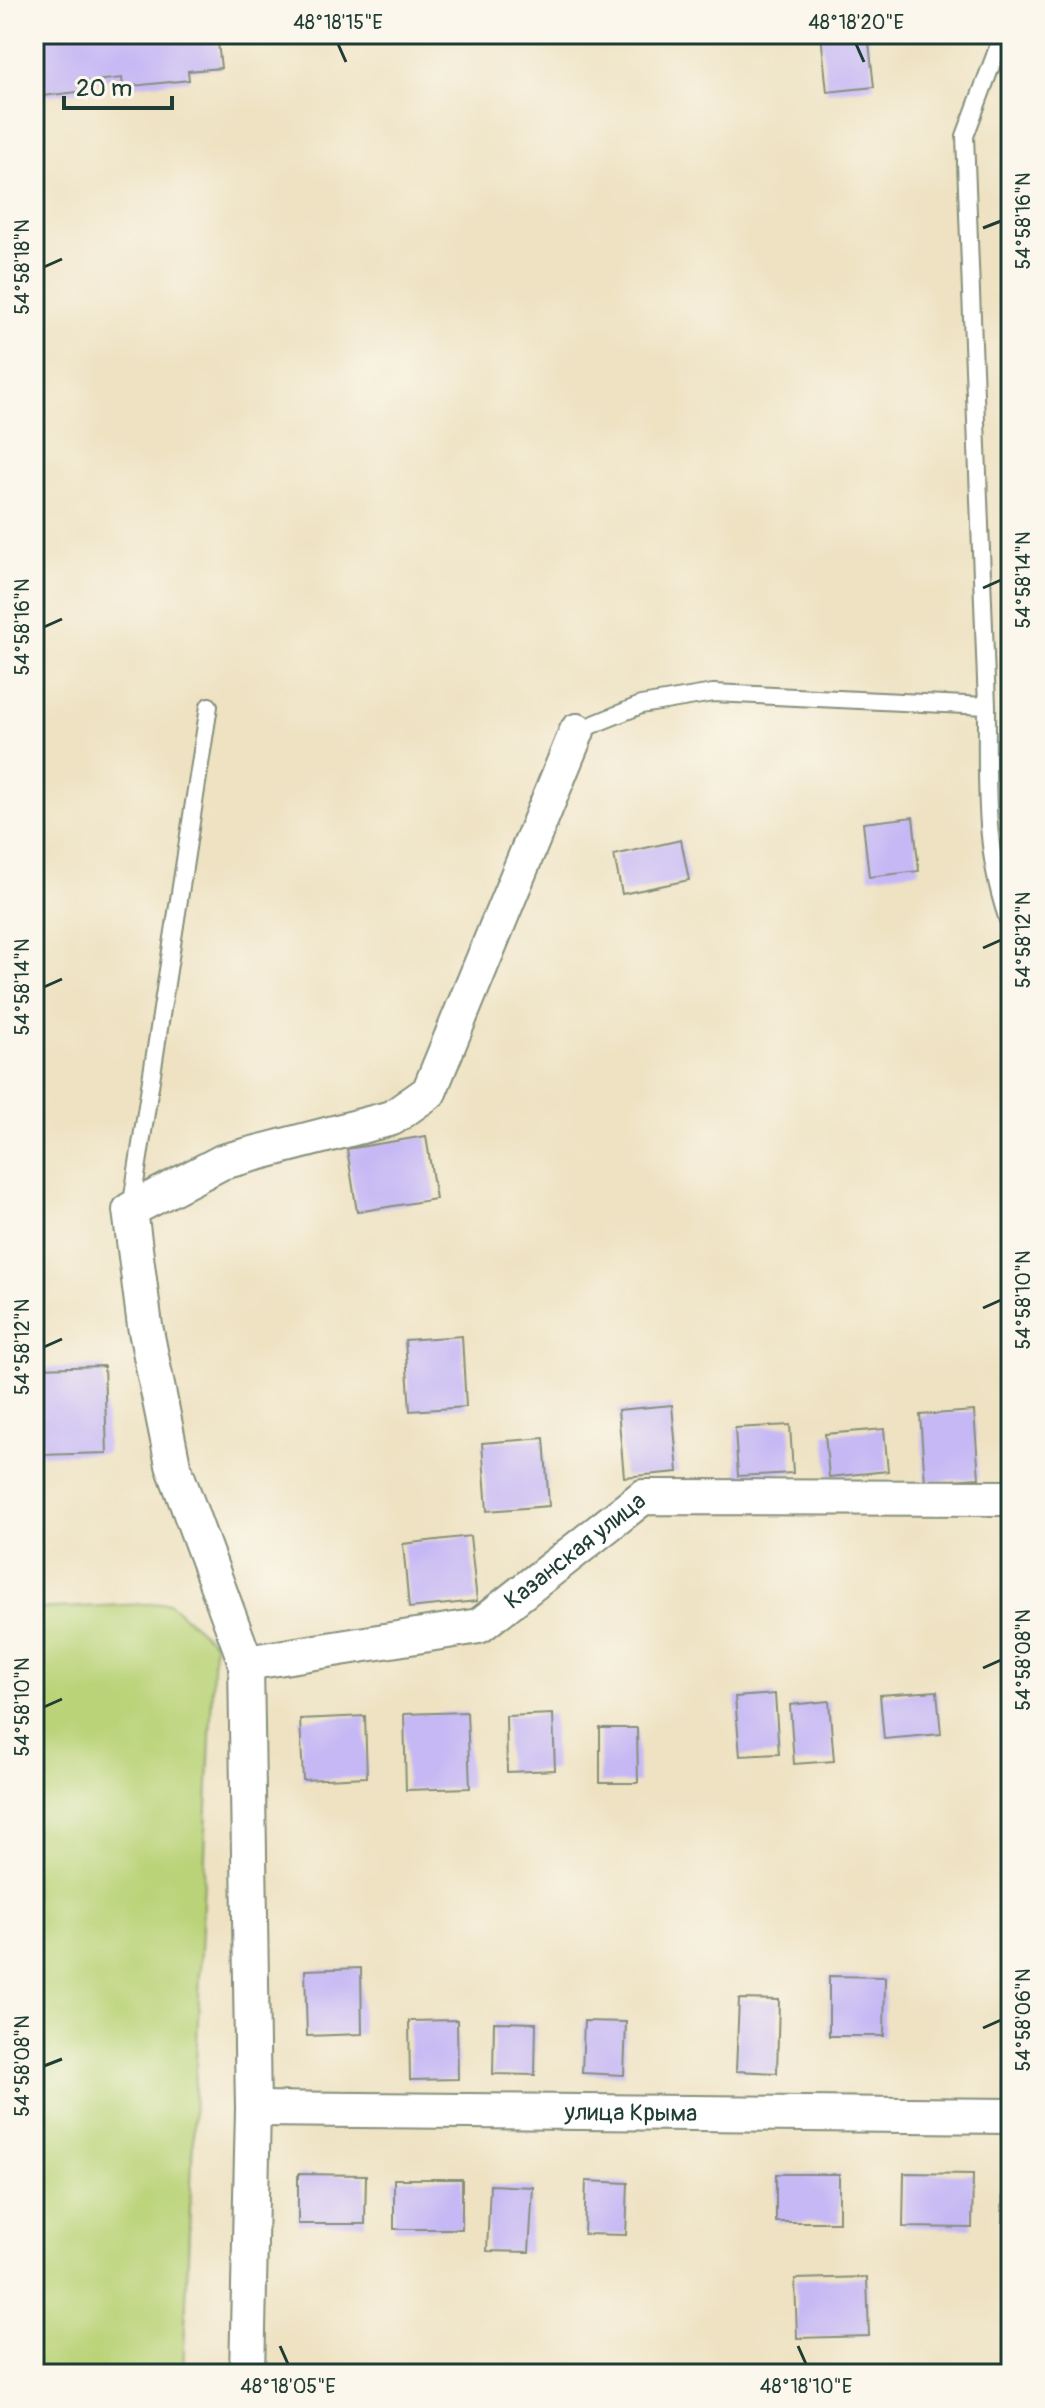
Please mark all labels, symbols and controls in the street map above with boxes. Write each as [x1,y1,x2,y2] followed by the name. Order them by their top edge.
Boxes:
[293,10,383,35] text: 48°18'15"E
[808,10,904,35] text: 48°18'20"E
[64,60,172,110] scale bar
[76,74,132,103] text: 20 m
[1011,172,1036,270] text: 54°58'16"N
[10,219,35,315] text: 54°58'18"N
[1011,531,1036,629] text: 54°58'14"N
[10,578,35,676] text: 54°58'16"N
[1011,892,1036,988] text: 54°58'12"N
[10,938,35,1036] text: 54°58'14"N
[1011,1250,1036,1350] text: 54°58'10"N
[10,1299,35,1395] text: 54°58'12"N
[498,1486,651,1615] street label: Казанская улица
[1011,1609,1036,1711] text: 54°58'08"N
[10,1657,35,1757] text: 54°58'10"N
[1011,1968,1036,2072] text: 54°58'06"N
[10,2015,35,2117] text: 54°58'08"N
[564,2097,697,2128] street label: улица Крыма
[240,2374,336,2399] text: 48°18'05"E
[760,2374,852,2399] text: 48°18'10"E

